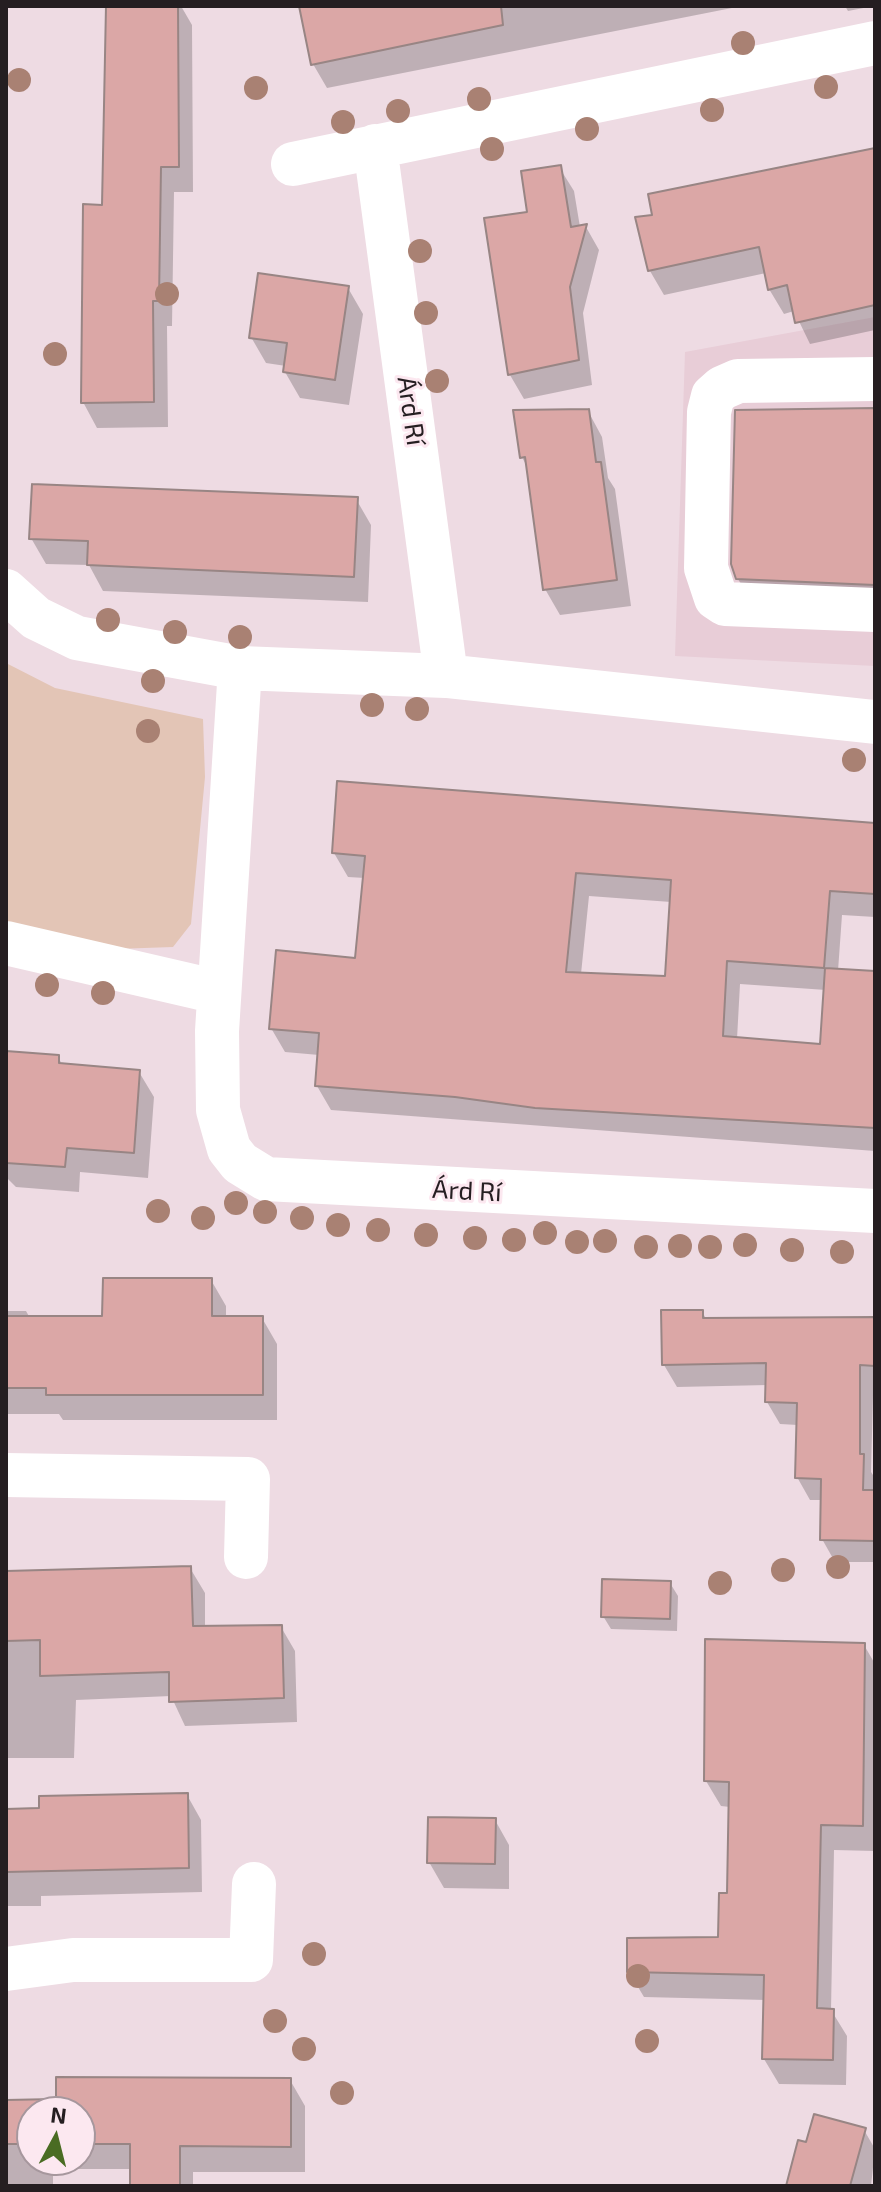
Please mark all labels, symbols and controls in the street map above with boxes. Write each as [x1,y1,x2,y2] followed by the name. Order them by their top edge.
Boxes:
[391,374,431,448] street label: Árd Rí
[431,1174,503,1208] street label: Árd Rí
[16,2096,96,2176] north arrow
[49,2100,68,2128] text: N

